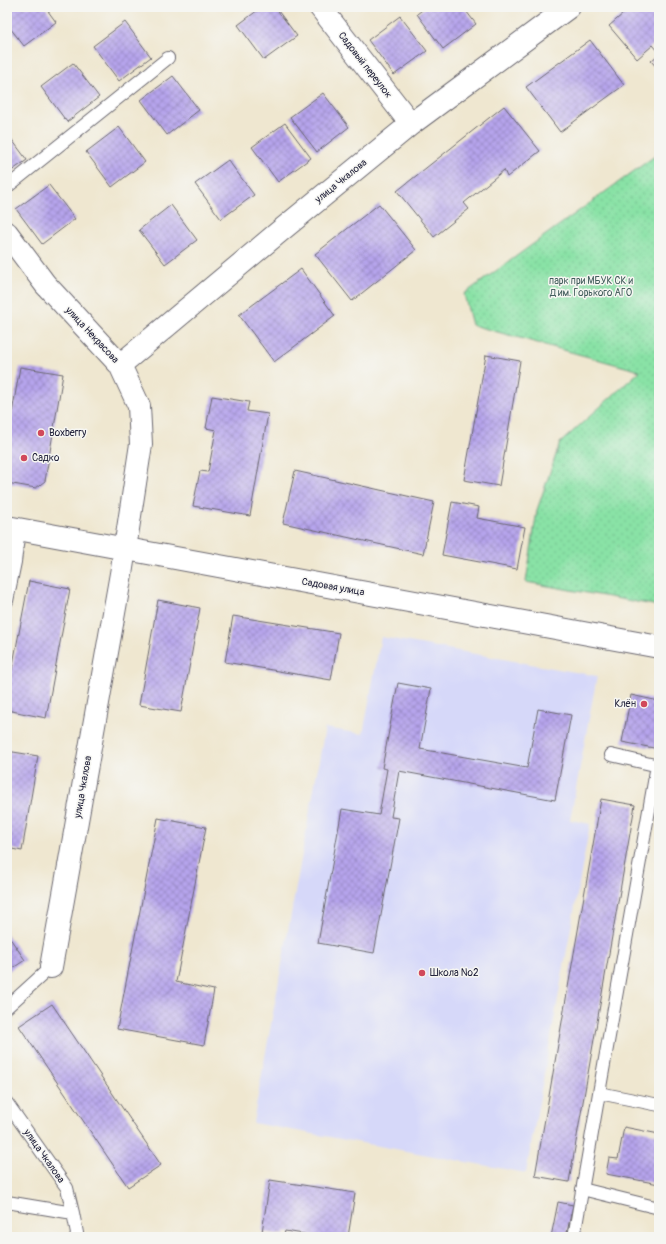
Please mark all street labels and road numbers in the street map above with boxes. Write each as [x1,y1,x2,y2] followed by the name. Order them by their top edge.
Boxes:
[336,30,394,100] street label: Садовый переулок
[312,156,370,206] street label: улица Чкалова
[62,304,121,366] street label: улица Некрасова
[301,576,366,598] street label: Садовая улица
[71,755,94,820] street label: улица Чкалова
[20,1126,67,1186] street label: улица Чкалова

